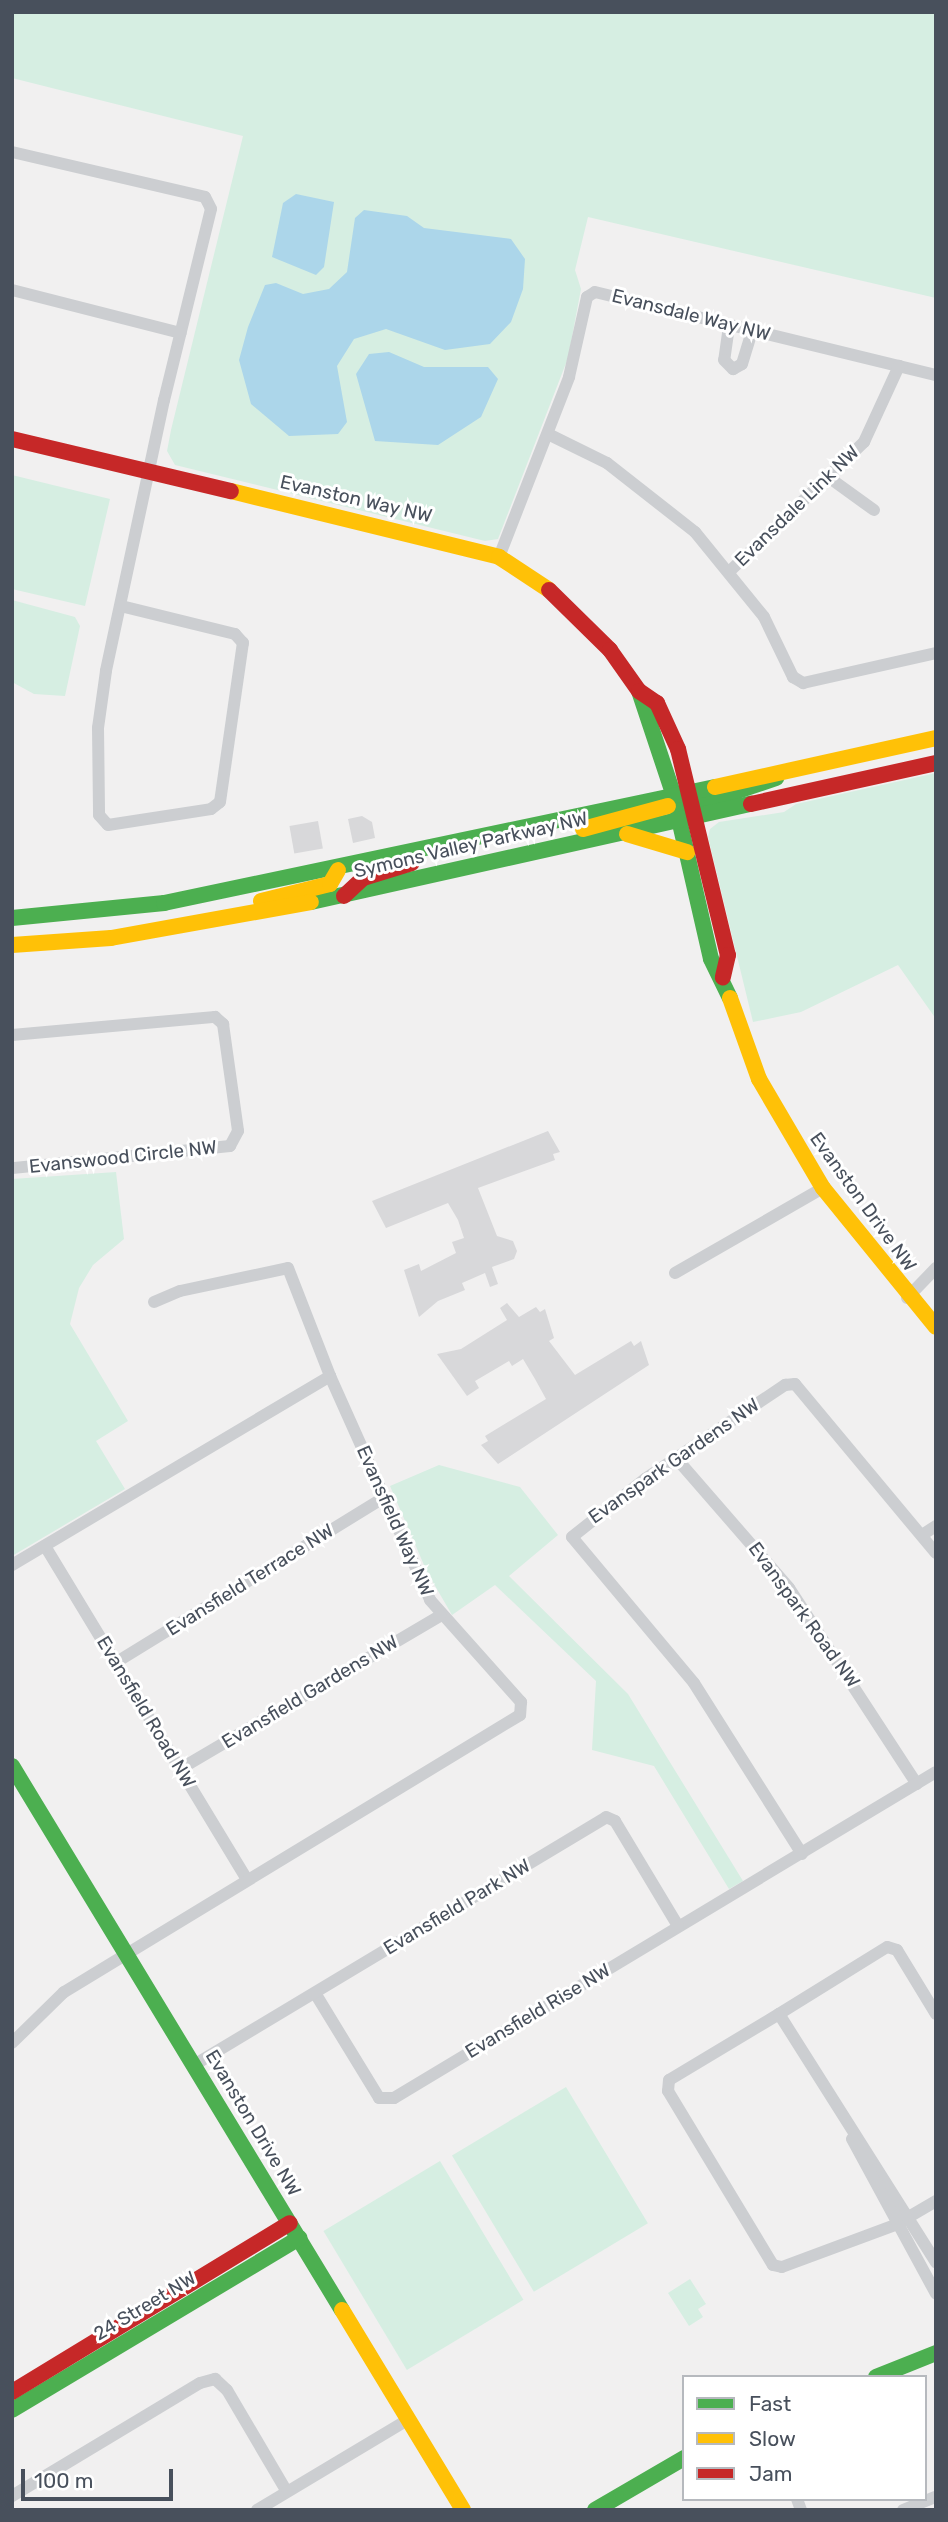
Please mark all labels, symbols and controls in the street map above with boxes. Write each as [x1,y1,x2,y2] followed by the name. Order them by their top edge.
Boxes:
[609,284,773,346] street label: Evansdale Way NW
[730,441,864,571] street label: Evansdale Link NW
[277,470,435,528] street label: Evanston Way NW
[351,807,591,883] street label: Symons Valley Parkway NW
[805,1128,921,1276] street label: Evanston Drive NW
[28,1136,218,1178] street label: Evanswood Circle NW
[584,1393,764,1529] street label: Evanspark Gardens NW
[351,1442,439,1600] street label: Evansfield Way NW
[162,1519,338,1641] street label: Evansfield Terrace NW
[743,1538,865,1692] street label: Evanspark Road NW
[218,1630,402,1754] street label: Evansfield Gardens NW
[92,1632,200,1792] street label: Evansfield Road NW
[379,1854,535,1960] street label: Evansfield Park NW
[461,1959,615,2063] street label: Evansfield Rise NW
[200,2046,306,2200] street label: Evanston Drive NW
[90,2267,200,2345] street label: 24 Street NW
[682,2375,927,2501] legend
[749,2391,791,2416] text: Fast
[749,2426,796,2451] text: Slow
[24,2456,177,2500] scale bar
[749,2461,793,2486] text: Jam
[34,2468,93,2493] text: 100 m

